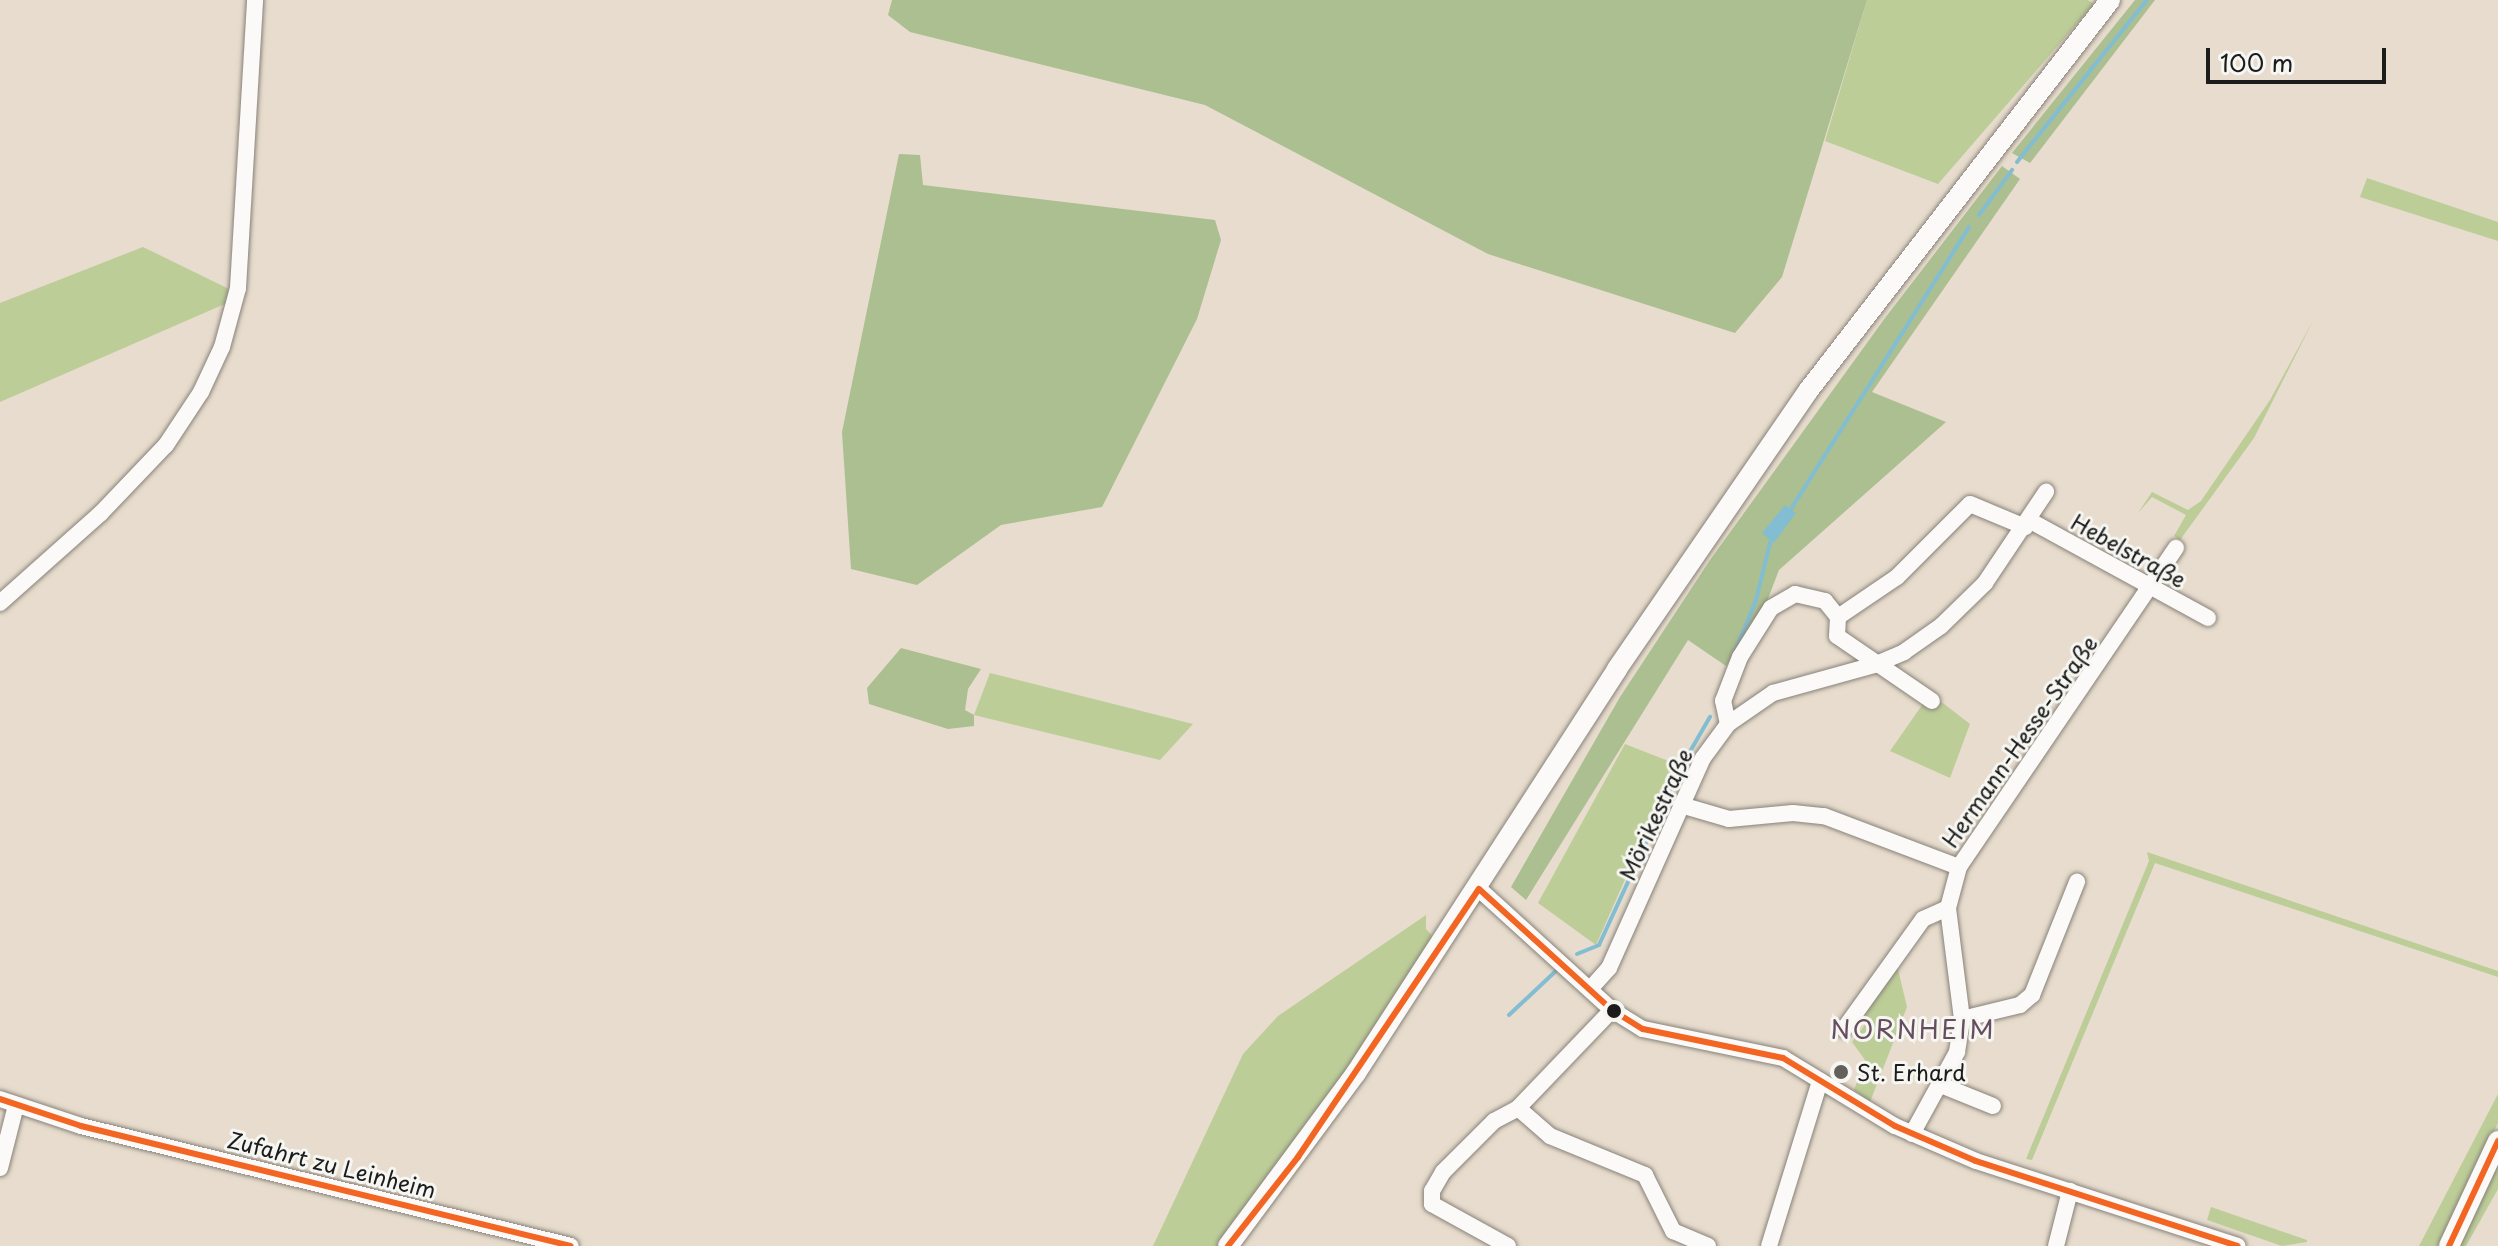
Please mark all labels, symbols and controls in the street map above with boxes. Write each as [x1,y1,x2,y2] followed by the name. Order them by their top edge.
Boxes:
[2210,32,2390,82] scale bar
[2220,44,2293,80] text: 100 m
[2067,508,2191,592] street label: Hebelstraße
[1936,630,2102,852] street label: Hermann-Hesse-Straße
[1613,744,1697,884] street label: Mörikestraße
[1606,1003,1622,1019] unlabelled marker
[1831,1013,1995,1045] district label: NORNHEIM
[1857,1059,1965,1085] place label: St. Erhard
[1832,1063,1850,1081] marker: St. Erhard
[226,1126,438,1202] street label: Zufahrt zu Leinheim

